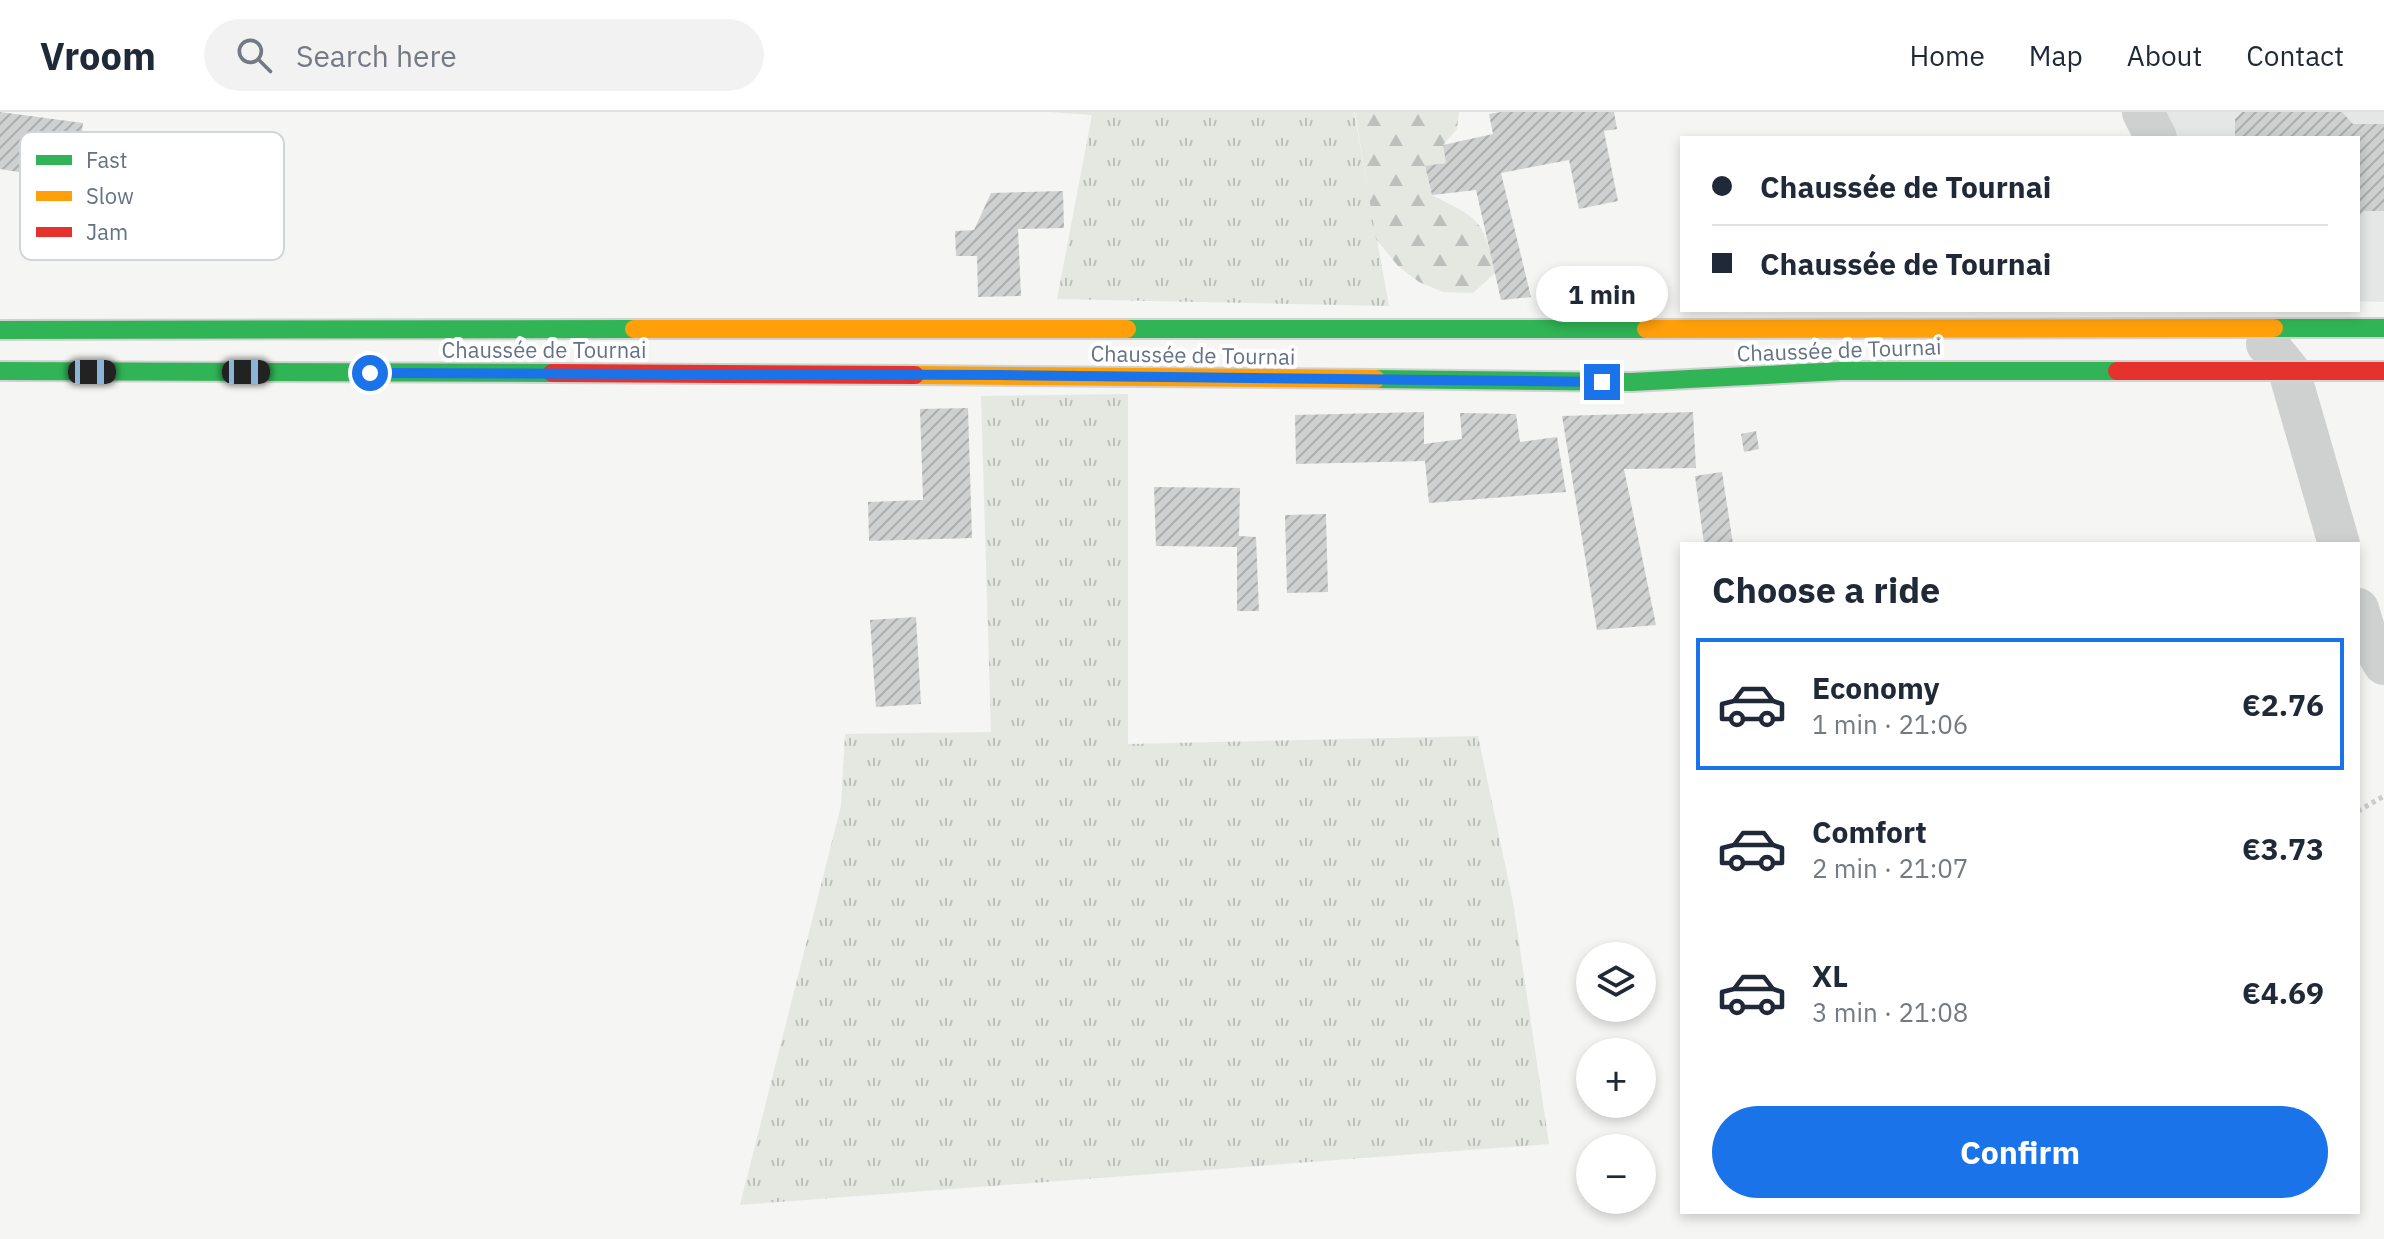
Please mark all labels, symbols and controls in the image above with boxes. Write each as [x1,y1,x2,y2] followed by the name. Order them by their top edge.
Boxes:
[204,19,764,91] search box
[40,31,156,80] text: Vroom
[232,33,276,77] icon: search
[296,36,457,75] text: Search here
[1909,37,1985,74] text: Home
[2029,37,2083,74] text: Map
[2127,37,2202,74] text: About
[2246,37,2344,74] text: Contact
[20,132,284,260] legend
[86,145,127,174] text: Fast
[1760,167,2051,206] text: Chaussée de Tournai
[86,181,134,210] text: Slow
[86,217,128,246] text: Jam
[1760,244,2051,283] text: Chaussée de Tournai
[1536,266,1668,322] callout: 1 min
[1568,277,1636,311] text: 1 min
[1736,331,1942,368] street label: Chaussée de Tournai
[442,335,646,364] street label: Chaussée de Tournai
[1090,338,1296,371] street label: Chaussée de Tournai
[352,355,388,391] route start
[68,360,116,384] car
[222,360,270,384] car
[1584,364,1620,400] route end
[1712,566,1940,613] text: Choose a ride
[1716,668,1788,740] icon: car
[1812,668,1940,707] text: Economy
[2242,685,2324,724] text: €2.76
[1812,707,1968,741] text: 1 min · 21:06
[1716,812,1788,884] icon: car
[1812,812,1927,851] text: Comfort
[2242,829,2324,868] text: €3.73
[1812,851,1968,885] text: 2 min · 21:07
[1576,942,1656,1214] map controls
[1576,942,1656,1022] button: layers
[1716,956,1788,1028] icon: car
[1812,956,1848,995] text: XL
[2242,973,2324,1012] text: €4.69
[1812,995,1968,1029] text: 3 min · 21:08
[1576,1038,1656,1118] button: +
[1712,1106,2328,1198] button: Confirm
[1576,1134,1656,1214] button: −

